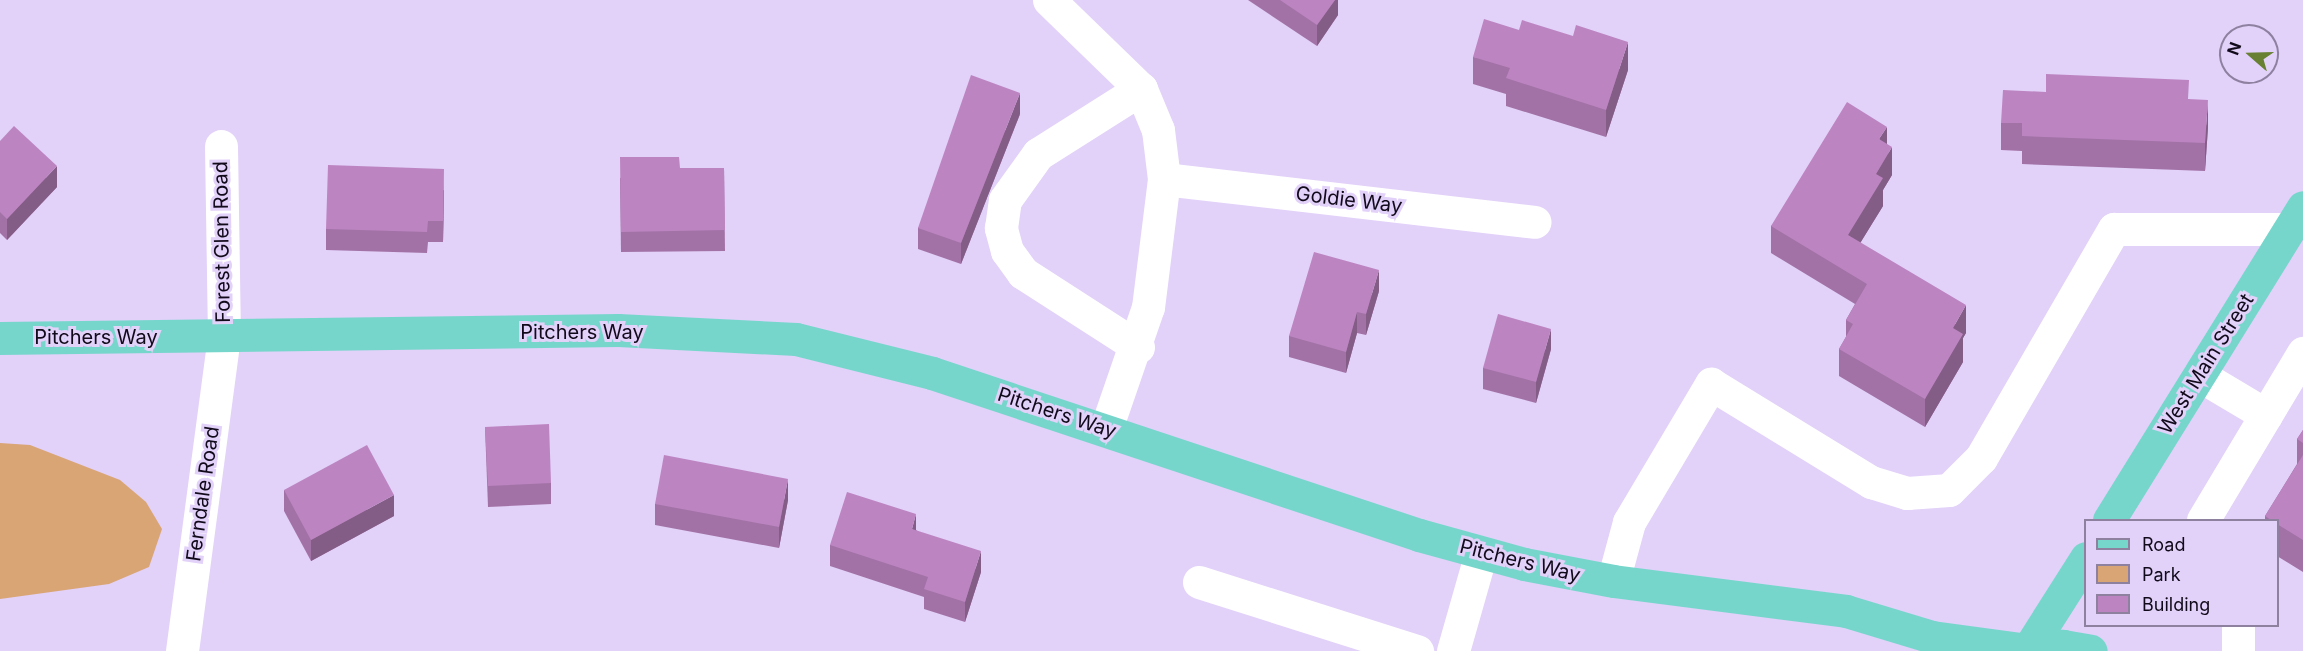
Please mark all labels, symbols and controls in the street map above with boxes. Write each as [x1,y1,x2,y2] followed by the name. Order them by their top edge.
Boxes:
[2219,24,2279,84] north arrow
[2222,39,2245,58] text: N
[209,161,235,323] street label: Forest Glen Road
[1294,182,1404,218] street label: Goldie Way
[2153,289,2259,439] street label: West Main Street
[520,320,644,344] street label: Pitchers Way
[34,325,158,349] street label: Pitchers Way
[995,383,1119,443] street label: Pitchers Way
[182,425,224,563] street label: Ferndale Road
[2084,519,2279,627] legend
[1457,534,1583,588] street label: Pitchers Way
[2142,534,2185,555] text: Road
[2142,564,2181,585] text: Park
[2142,594,2210,615] text: Building

